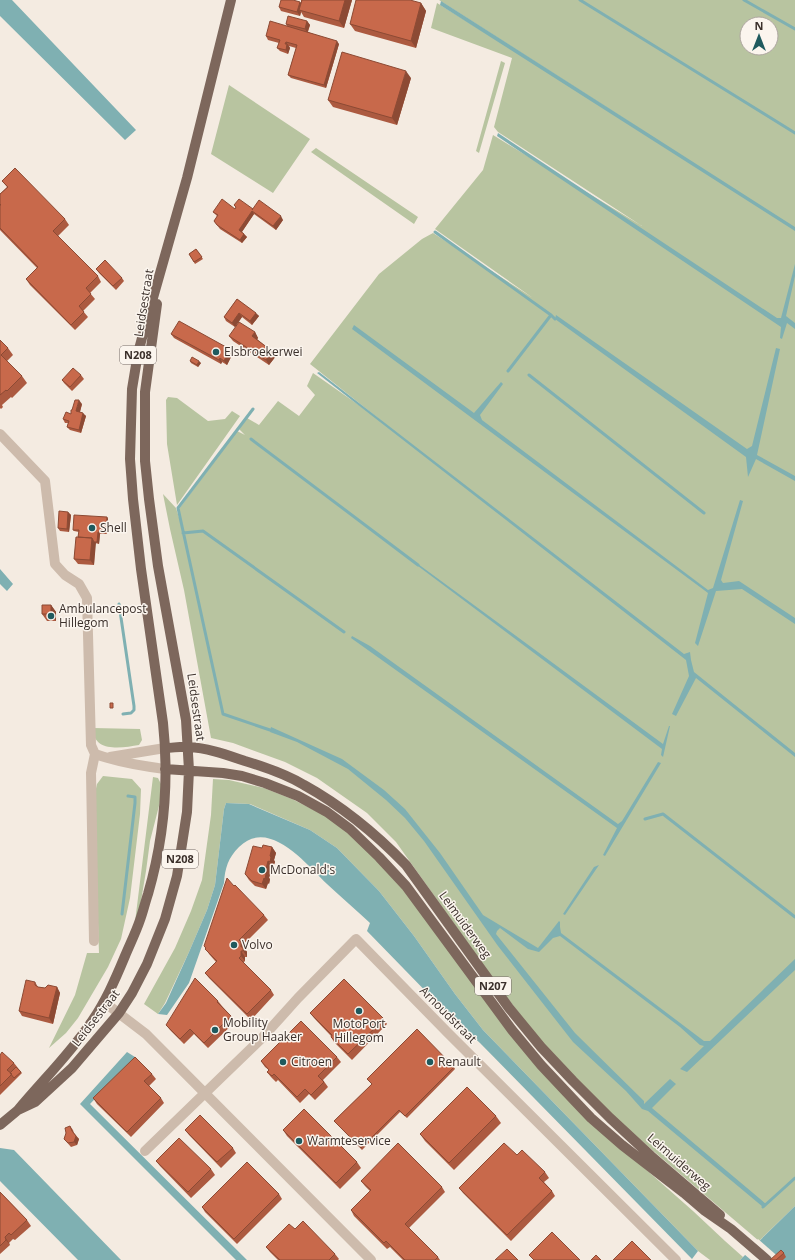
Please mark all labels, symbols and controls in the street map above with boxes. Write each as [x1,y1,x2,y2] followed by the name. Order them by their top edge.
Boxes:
[739,16,779,56] north arrow
[755,18,763,33] text: N
[130,268,157,338] street label: Leidsestraat
[224,343,303,360] place label: Elsbroekerwei
[120,346,156,364] road number: N208
[211,347,221,357] marker: Elsbroekerwei
[100,519,127,536] place label: Shell
[87,523,97,533] marker: Shell
[59,600,147,631] place label: Ambulancepost Hillegom
[46,611,56,621] marker: Ambulancepost Hillegom
[183,672,210,742] street label: Leidsestraat
[162,850,198,868] road number: N208
[270,861,335,878] place label: McDonald's
[257,865,267,875] marker: McDonald's
[435,888,496,962] street label: Leimuiderweg
[242,936,273,953] place label: Volvo
[229,940,239,950] marker: Volvo
[475,977,511,995] road number: N207
[416,982,481,1047] street label: Arnoudstraat
[68,986,123,1050] street label: Leidsestraat
[354,1006,364,1016] marker: MotoPort Hillegom
[223,1014,302,1045] place label: Mobility Group Haaker
[332,1015,386,1046] place label: MotoPort Hillegom
[210,1025,220,1035] marker: Mobility Group Haaker
[291,1053,332,1070] place label: Citroen
[438,1053,481,1070] place label: Renault
[278,1057,288,1067] marker: Citroen
[425,1057,435,1067] marker: Renault
[644,1129,715,1194] street label: Leimuiderweg
[307,1132,391,1149] place label: Warmteservice
[294,1136,304,1146] marker: Warmteservice

